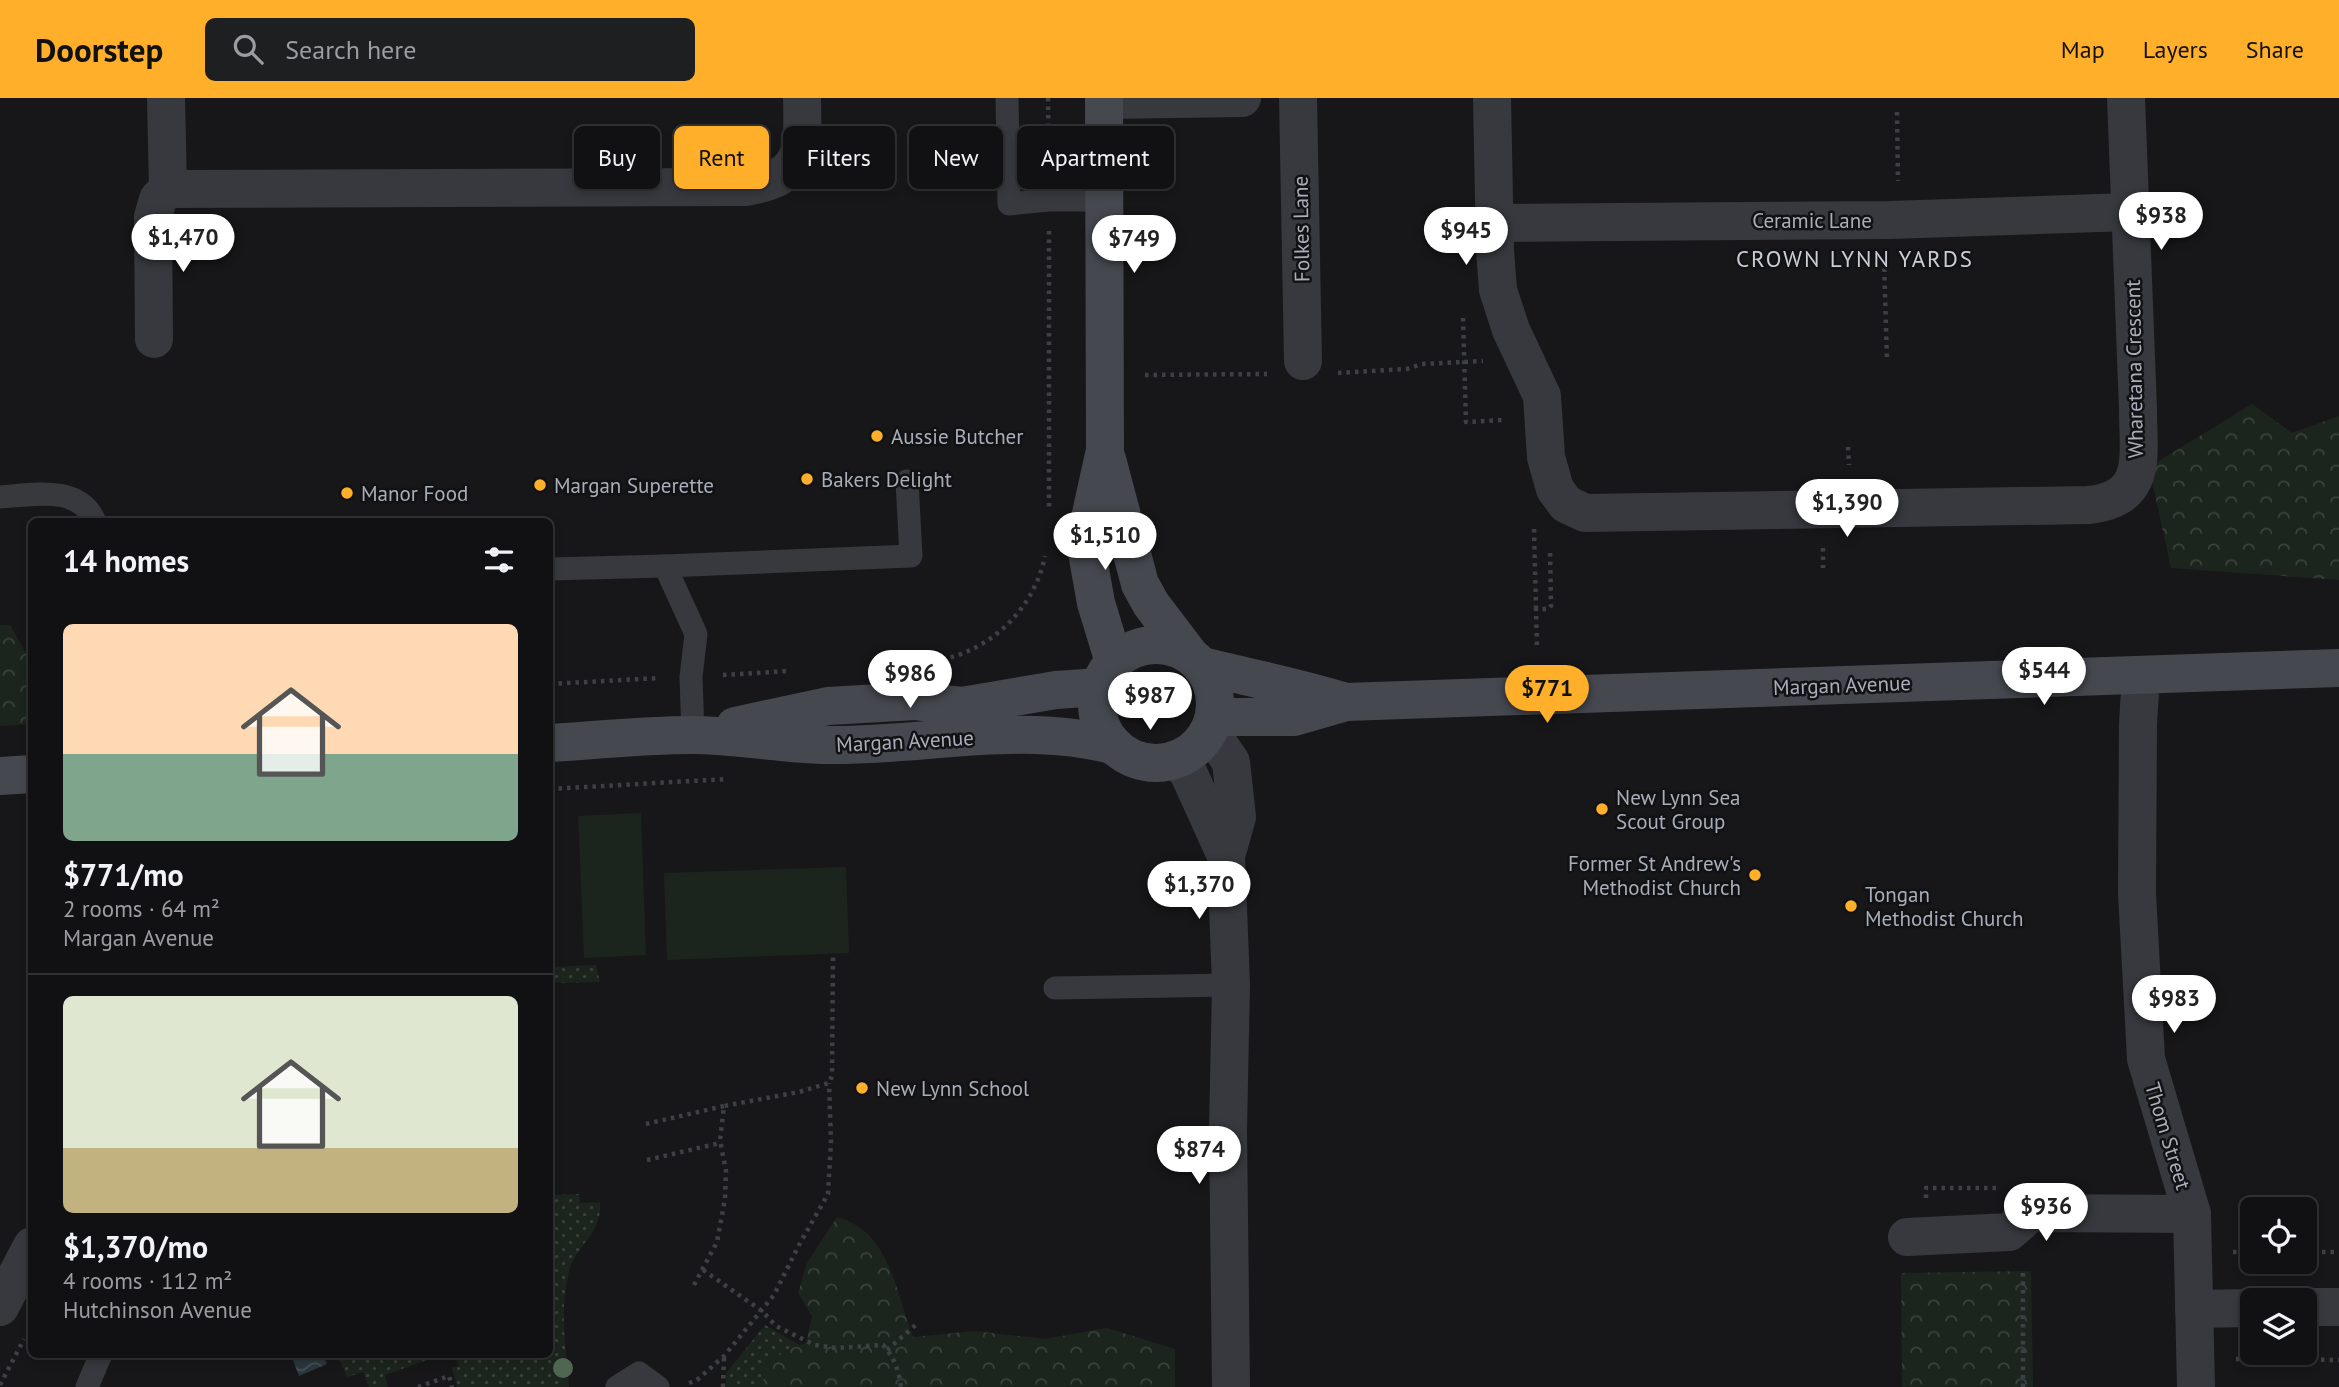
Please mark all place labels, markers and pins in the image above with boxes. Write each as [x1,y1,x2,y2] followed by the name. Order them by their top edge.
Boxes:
[2120,192,2202,252] pin: $938
[1425,208,1507,267] pin: $945
[126,214,240,274] pin: $1,470
[1093,216,1175,275] pin: $749
[891,423,1023,450] place label: Aussie Butcher
[869,428,885,444] marker: Aussie Butcher
[821,466,952,493] place label: Bakers Delight
[799,471,815,487] marker: Bakers Delight
[554,472,714,499] place label: Margan Superette
[532,477,548,493] marker: Margan Superette
[361,480,468,507] place label: Manor Food
[1790,480,1904,539] pin: $1,390
[339,485,355,501] marker: Manor Food
[1048,512,1162,572] pin: $1,510
[2003,648,2085,707] pin: $544
[869,650,951,710] pin: $986
[1506,666,1588,725] pin: $771
[1109,672,1191,732] pin: $987
[1616,784,1741,835] place label: New Lynn Sea Scout Group
[1594,801,1610,817] marker: New Lynn Sea Scout Group
[1568,850,1741,901] place label: Former St Andrew's Methodist Church
[1142,862,1256,921] pin: $1,370
[1747,867,1763,883] marker: Former St Andrew's Methodist Church
[1865,881,2024,932] place label: Tongan Methodist Church
[1843,898,1859,914] marker: Tongan Methodist Church
[2133,976,2215,1035] pin: $983
[876,1075,1029,1102] place label: New Lynn School
[854,1080,870,1096] marker: New Lynn School
[1158,1126,1240,1186] pin: $874
[2005,1184,2087,1243] pin: $936

